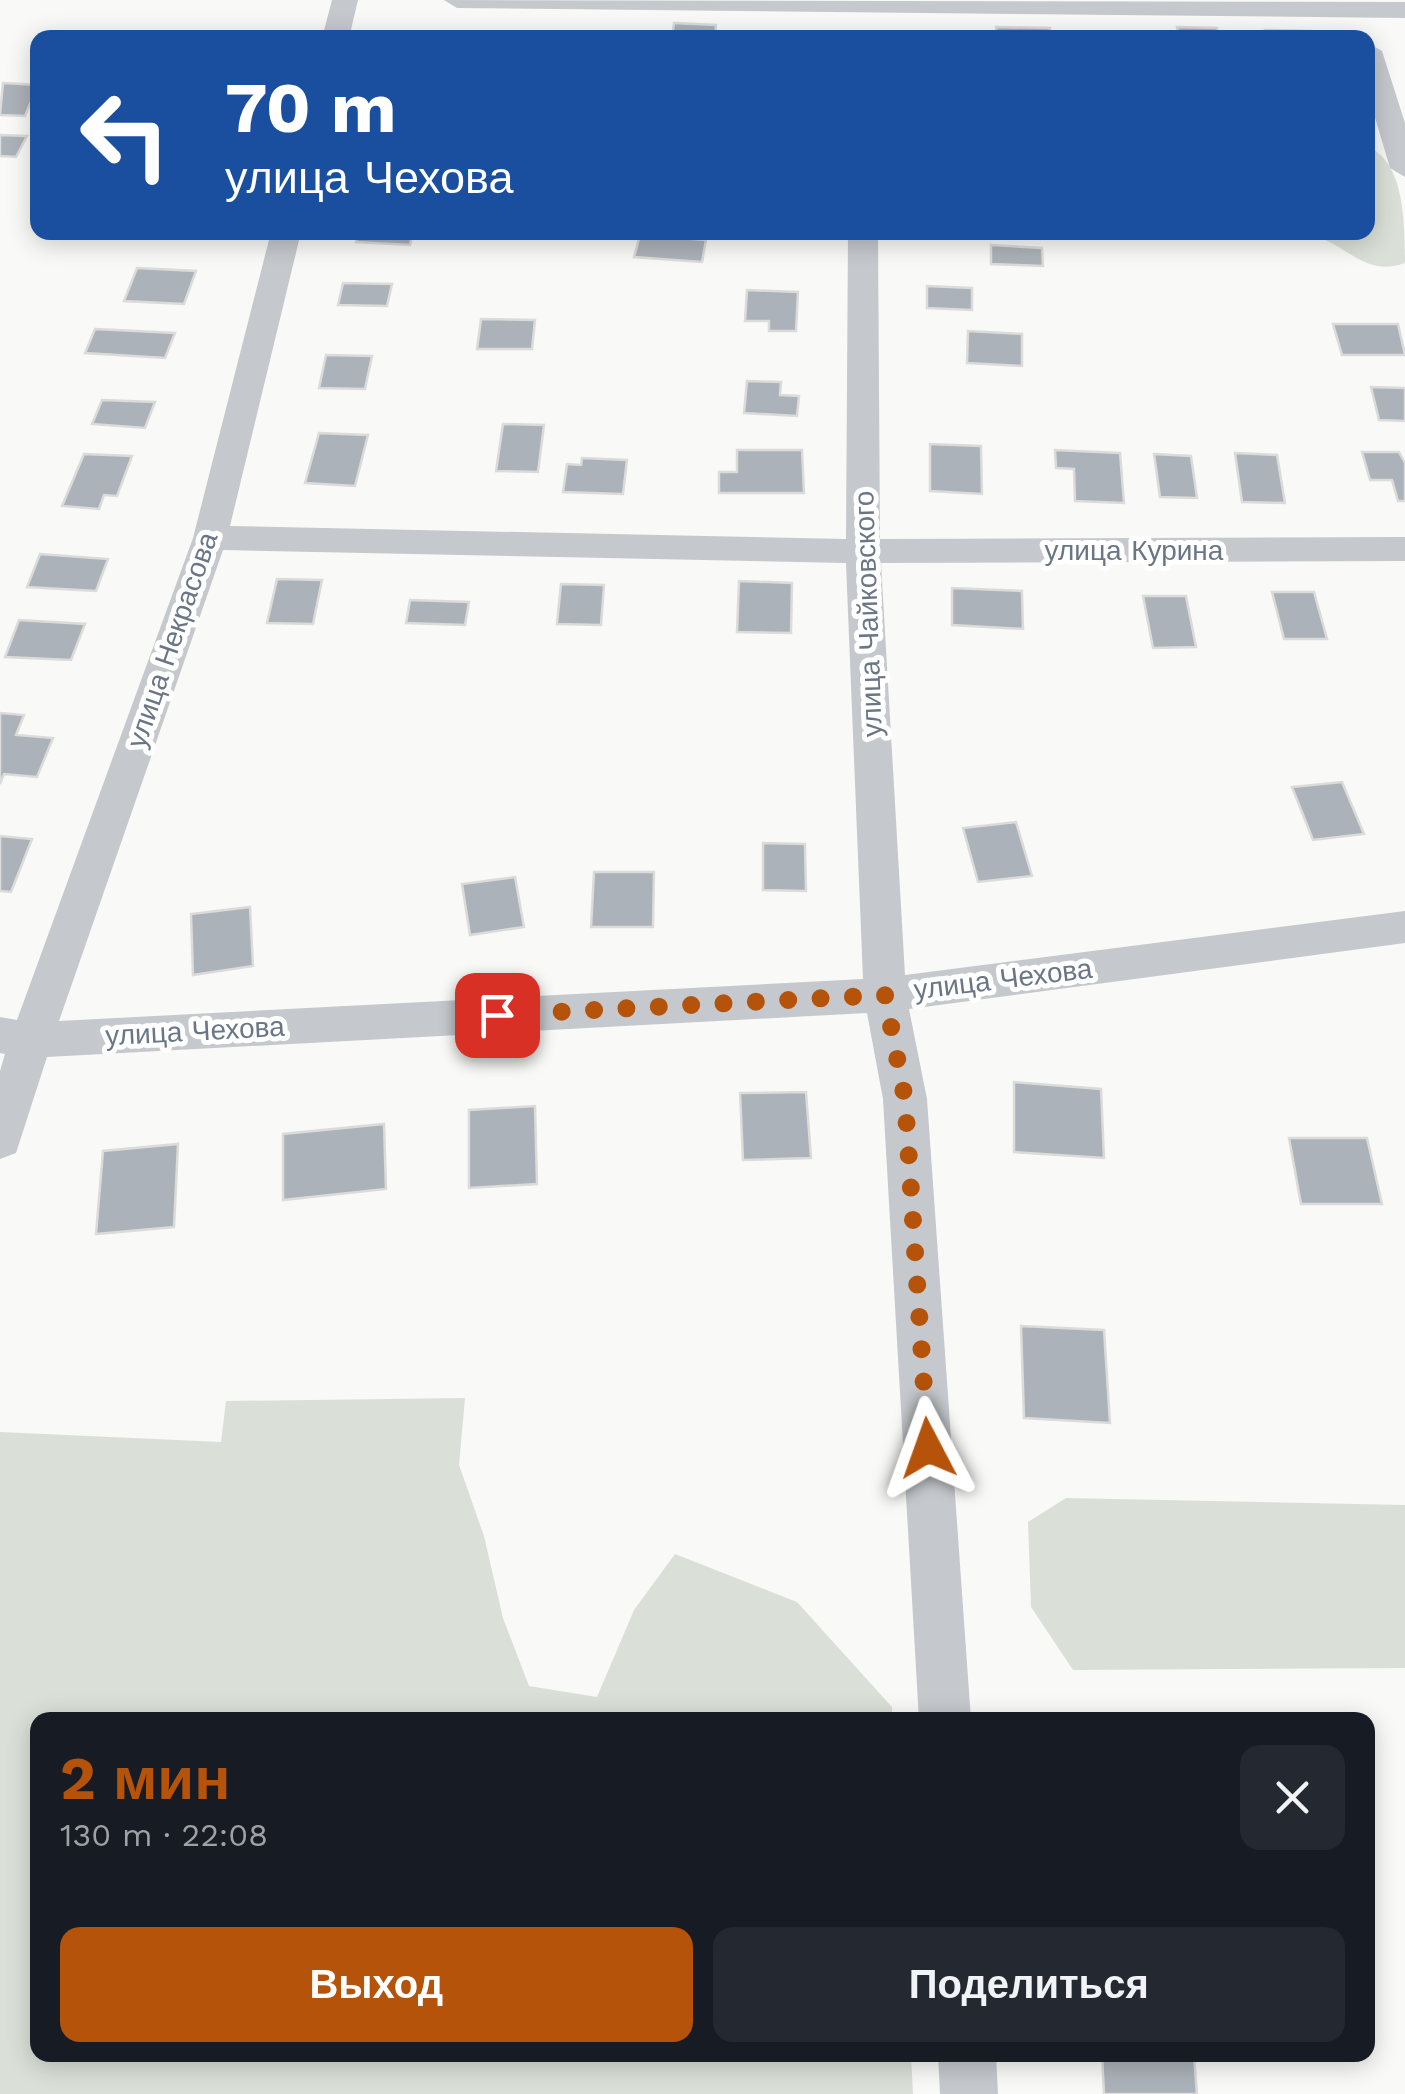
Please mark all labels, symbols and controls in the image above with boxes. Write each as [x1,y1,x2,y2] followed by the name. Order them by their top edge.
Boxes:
[225,67,397,149] text: 70 m
[60,70,190,200] icon: left
[225,151,514,204] text: улица Чехова
[847,490,889,738] street label: улица Чайковского
[120,528,224,752] street label: улица Некрасова
[1045,534,1224,567] street label: улица Курина
[912,952,1095,1006] street label: улица Чехова
[455,973,540,1058] pin
[470,988,525,1043] icon: arrive
[104,1010,286,1052] street label: улица Чехова
[876,1396,980,1500] position arrow
[60,1743,230,1814] text: 2 мин
[1240,1745,1345,1850] button: close
[60,1816,268,1854] text: 130 m · 22:08
[60,1927,693,2042] button: Выход
[713,1927,1345,2042] button: Поделиться

